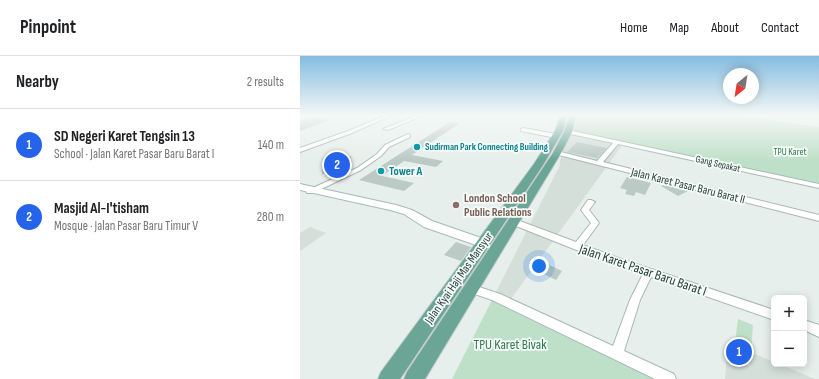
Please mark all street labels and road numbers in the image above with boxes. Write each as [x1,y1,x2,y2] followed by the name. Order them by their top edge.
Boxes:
[694,153,742,175] street label: Gang Sepakat
[628,164,747,207] street label: Jalan Karet Pasar Baru Barat II
[421,229,497,328] street label: Jalan Kyai Haji Mas Mansyur
[576,240,709,300] street label: Jalan Karet Pasar Baru Barat I

